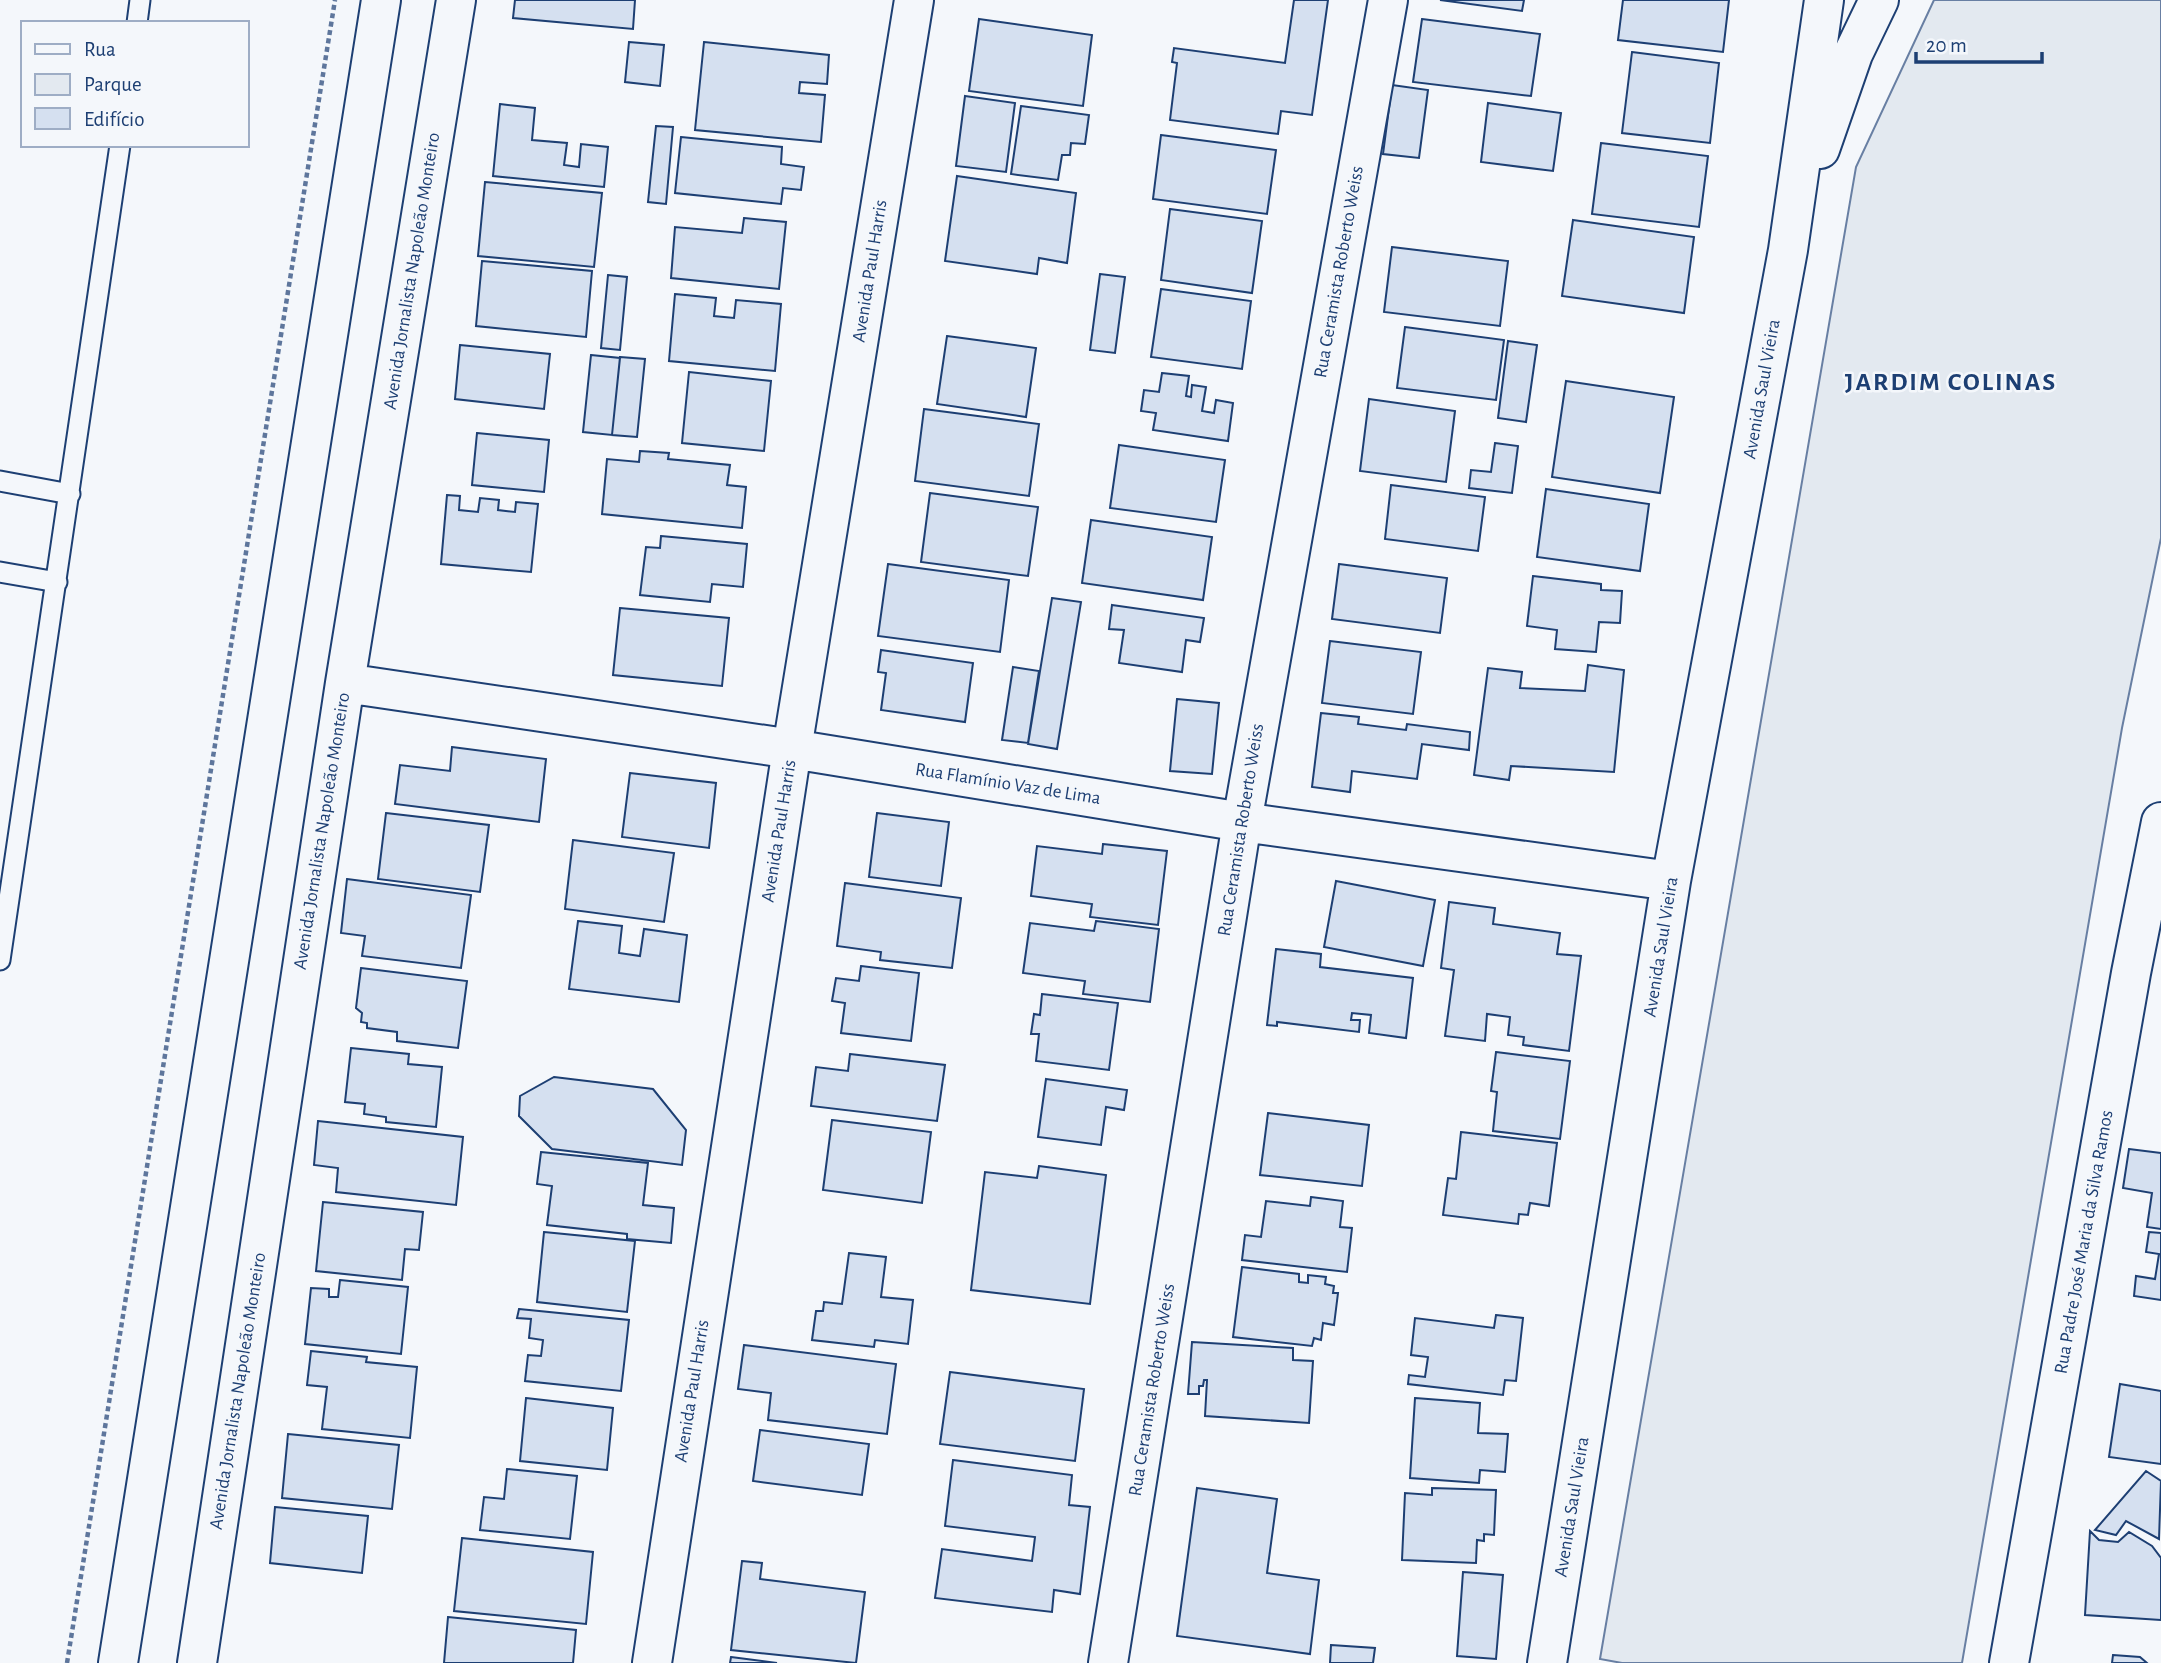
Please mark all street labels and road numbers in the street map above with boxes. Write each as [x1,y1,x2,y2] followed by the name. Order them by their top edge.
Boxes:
[381,131,443,411] street label: Avenida Jornalista Napoleão Monteiro
[1311,164,1367,380] street label: Rua Ceramista Roberto Weiss
[849,198,891,344] street label: Avenida Paul Harris
[1740,317,1784,460] street label: Avenida Saul Vieira
[291,691,353,971] street label: Avenida Jornalista Napoleão Monteiro
[1215,722,1267,938] street label: Rua Ceramista Roberto Weiss
[758,758,800,904] street label: Avenida Paul Harris
[914,760,1102,808] street label: Rua Flamínio Vaz de Lima
[1641,875,1681,1018] street label: Avenida Saul Vieira
[2051,1109,2117,1375] street label: Rua Padre José Maria da Silva Ramos
[207,1251,269,1531] street label: Avenida Jornalista Napoleão Monteiro
[1126,1282,1178,1498] street label: Rua Ceramista Roberto Weiss
[671,1318,713,1464] street label: Avenida Paul Harris
[1552,1435,1592,1578] street label: Avenida Saul Vieira

